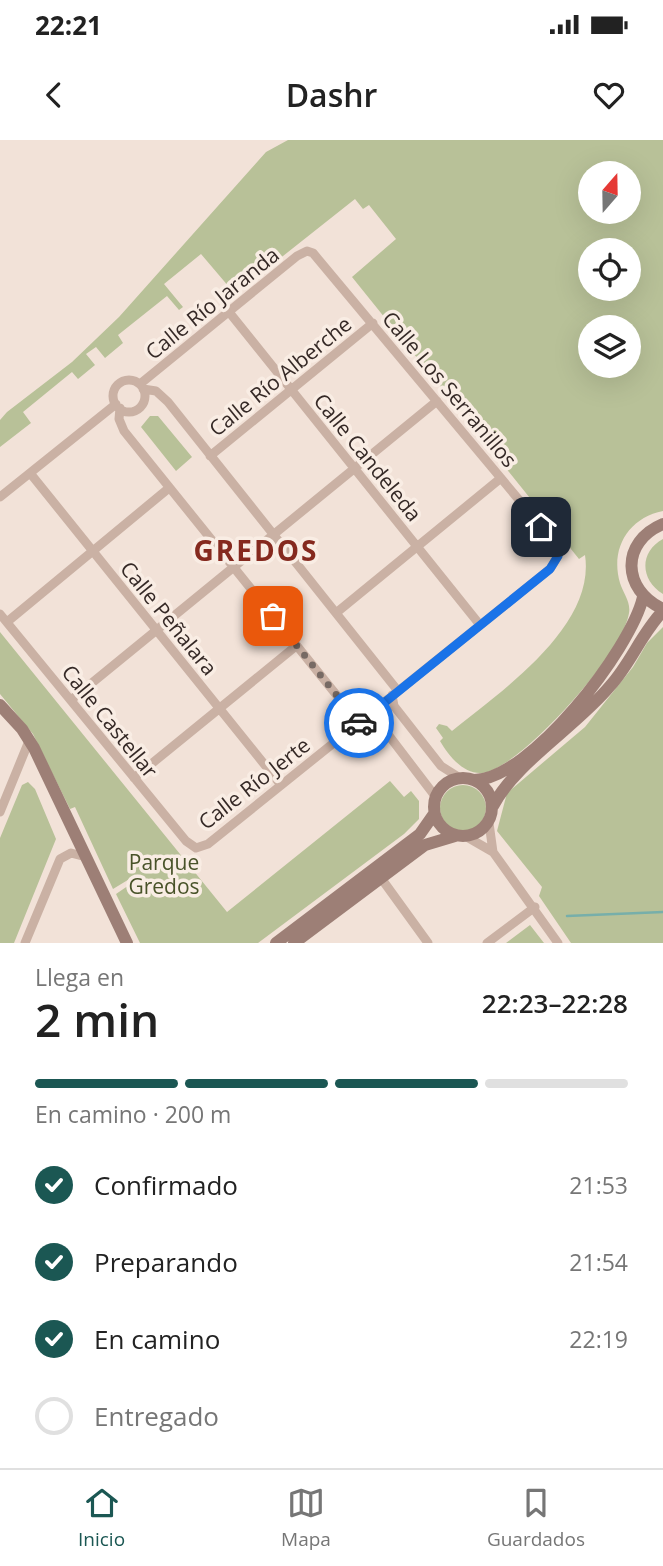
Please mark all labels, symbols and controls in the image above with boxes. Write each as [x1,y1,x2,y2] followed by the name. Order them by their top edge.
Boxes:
[35,7,102,43] text: 22:21
[286,73,377,116] text: Dashr
[35,76,73,114] icon: back
[590,76,628,114] icon: heart
[578,161,640,224] north arrow
[578,161,641,378] map controls
[578,238,641,301] button: locate
[139,240,285,366] street label: Calle Río Jaranda
[376,305,524,473] street label: Calle Los Serranillos
[203,310,357,442] street label: Calle Río Alberche
[578,315,641,378] button: layers
[308,387,428,527] street label: Calle Candeleda
[511,497,571,557] pin
[522,508,560,546] icon: home
[194,531,318,569] district label: GREDOS
[114,555,224,681] street label: Calle Peñalara
[243,586,303,646] pin
[254,597,292,635] icon: bag
[56,659,164,784] street label: Calle Castellar
[324,688,394,758] courier
[340,704,378,742] icon: car
[192,731,316,835] street label: Calle Río Jerte
[128,848,200,900] park label: Parque Gredos
[35,961,124,993] text: Llega en
[482,985,628,1021] text: 22:23–22:28
[35,988,159,1050] text: 2 min
[35,1098,231,1130] text: En camino · 200 m
[35,1166,73,1204] icon: check
[94,1167,238,1203] text: Confirmado
[569,1169,628,1201] text: 21:53
[35,1243,73,1281] icon: check
[94,1244,238,1280] text: Preparando
[569,1246,628,1278] text: 21:54
[35,1320,73,1358] icon: check
[94,1321,220,1357] text: En camino
[569,1323,628,1355] text: 22:19
[94,1398,219,1434] text: Entregado
[78,1484,125,1552] tab: Inicio
[281,1484,331,1552] tab: Mapa
[487,1484,585,1552] tab: Guardados

